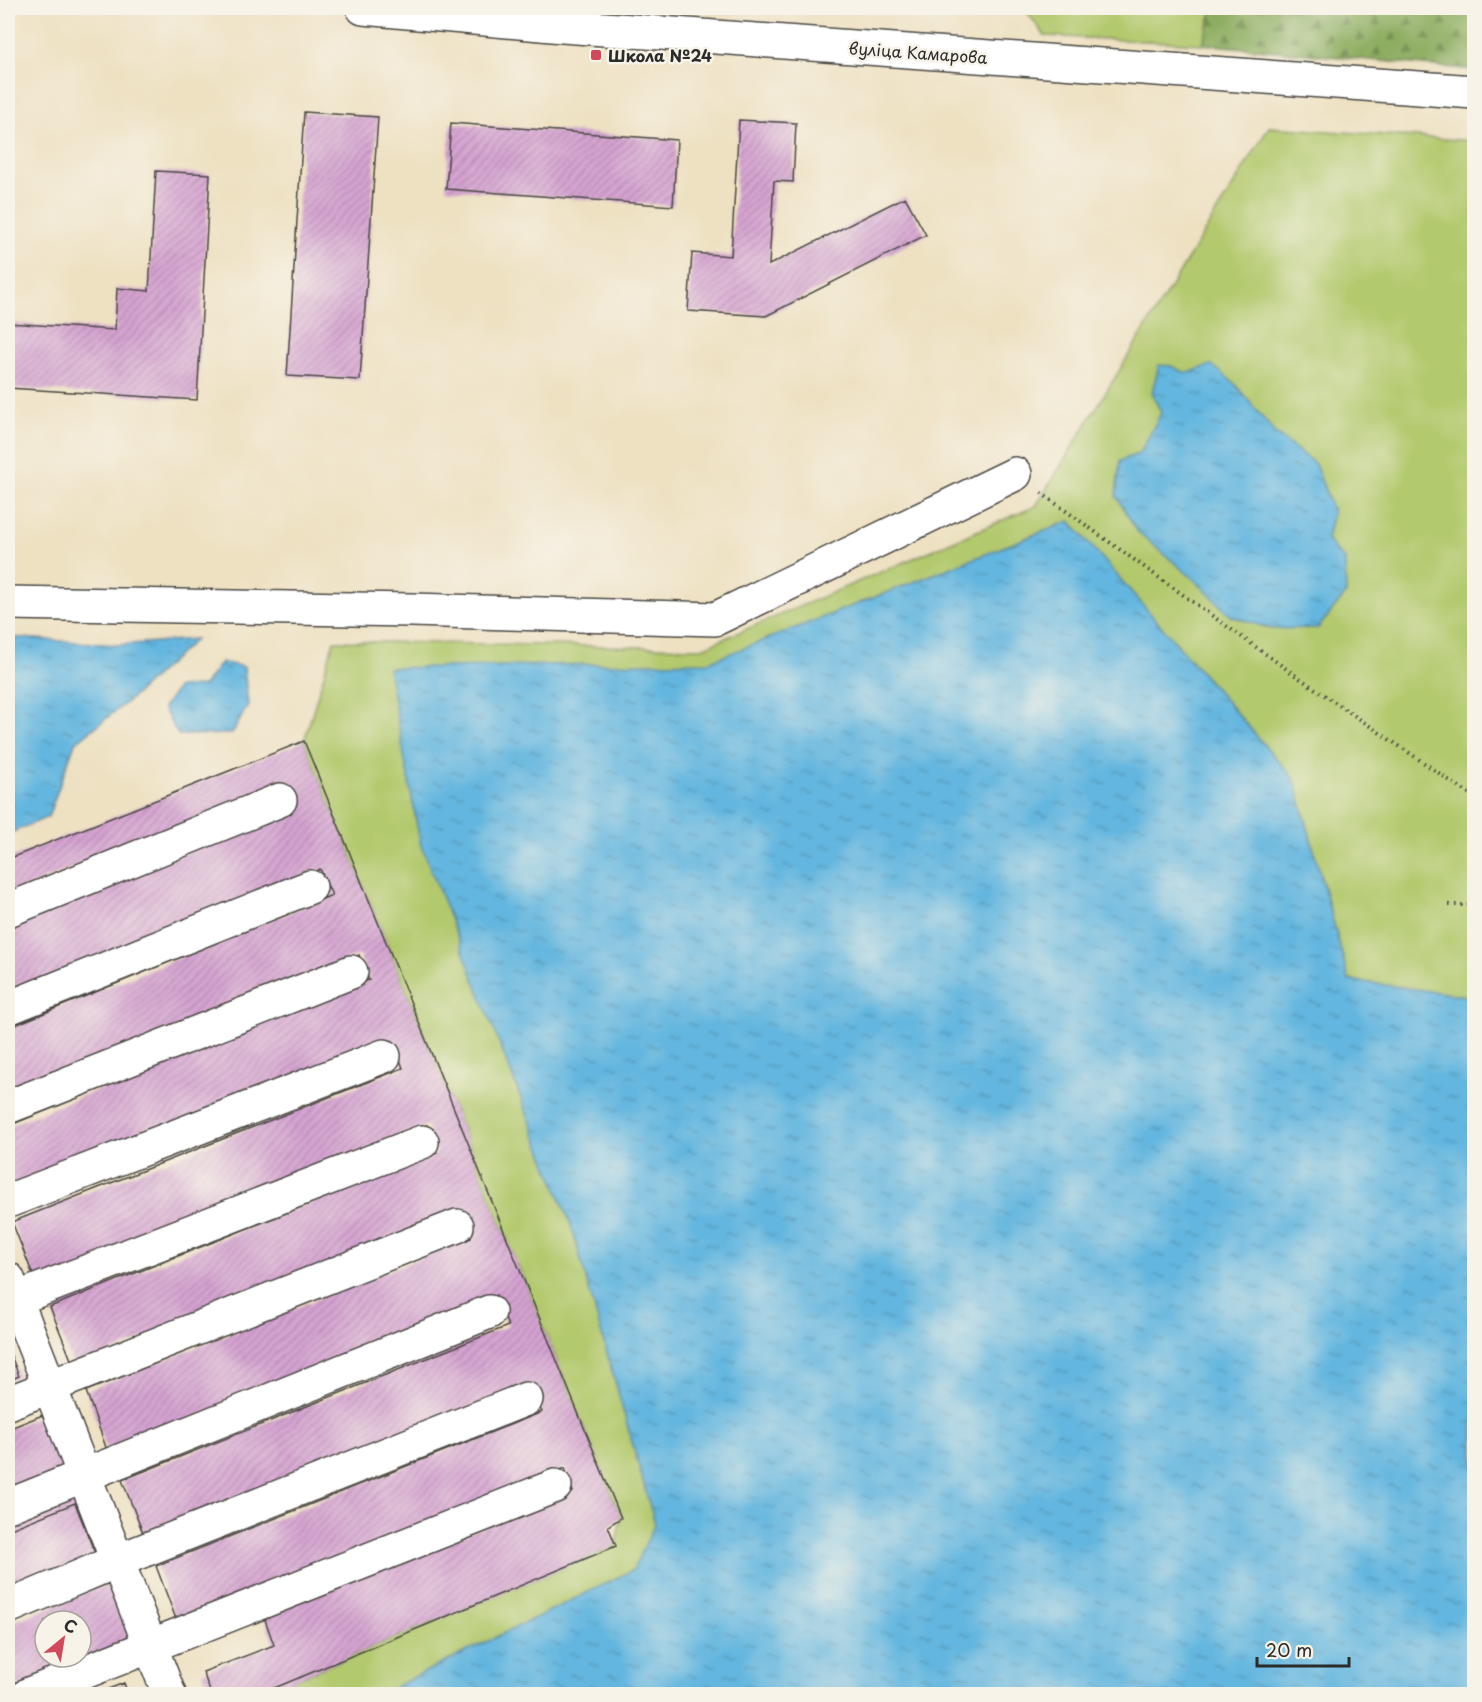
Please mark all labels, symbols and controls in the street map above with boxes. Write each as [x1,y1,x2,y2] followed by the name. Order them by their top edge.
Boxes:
[848,35,988,69] street label: вуліца Камарова
[608,43,712,67] place label: Школа №24
[589,48,603,62] marker: Школа №24
[33,1609,93,1669] north arrow
[60,1612,82,1639] text: С
[1257,1630,1348,1668] scale bar
[1266,1636,1312,1663] text: 20 m

